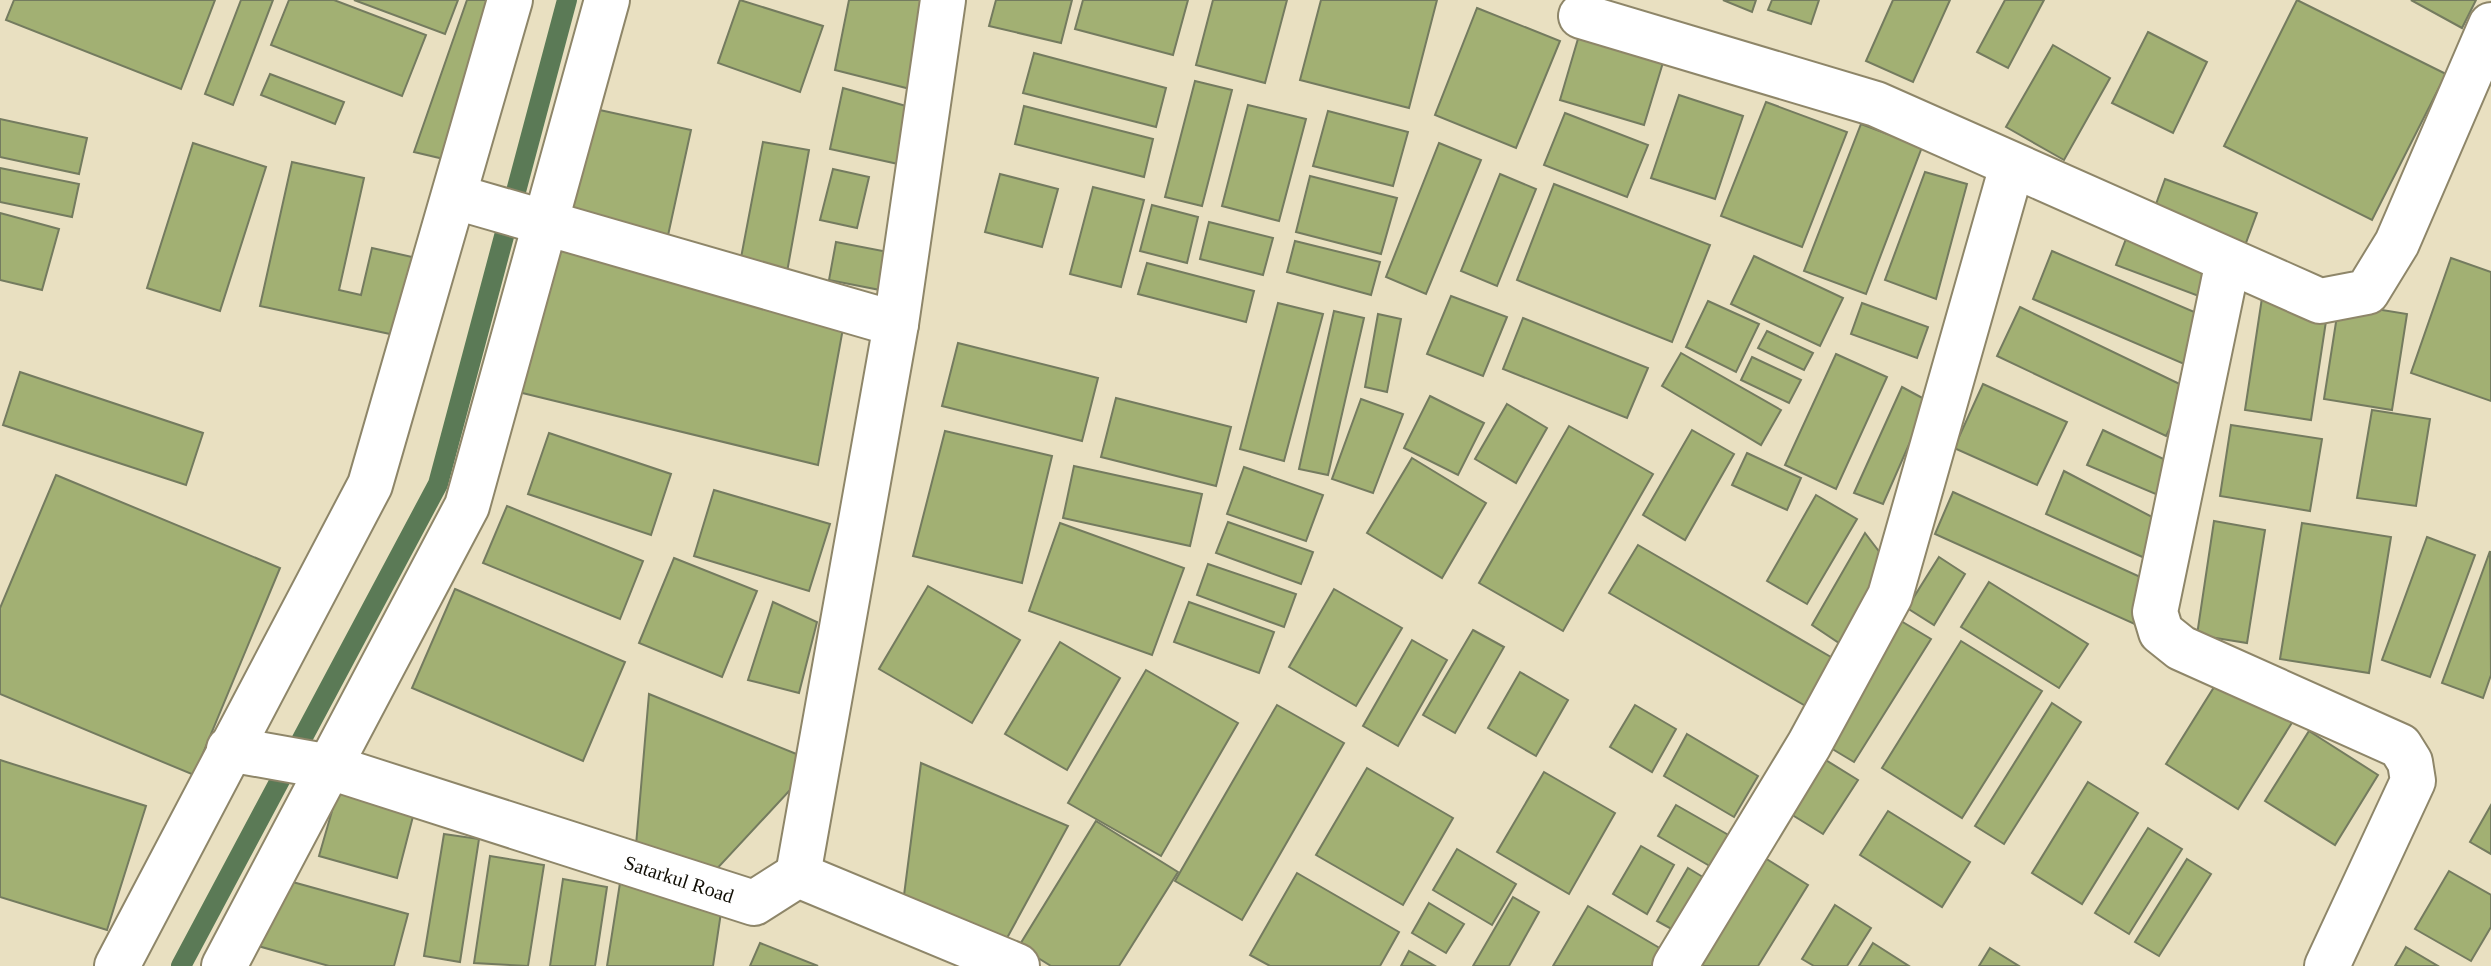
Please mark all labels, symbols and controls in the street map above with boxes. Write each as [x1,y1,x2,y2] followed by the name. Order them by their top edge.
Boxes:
[621,851,737,907] street label: Satarkul Road

